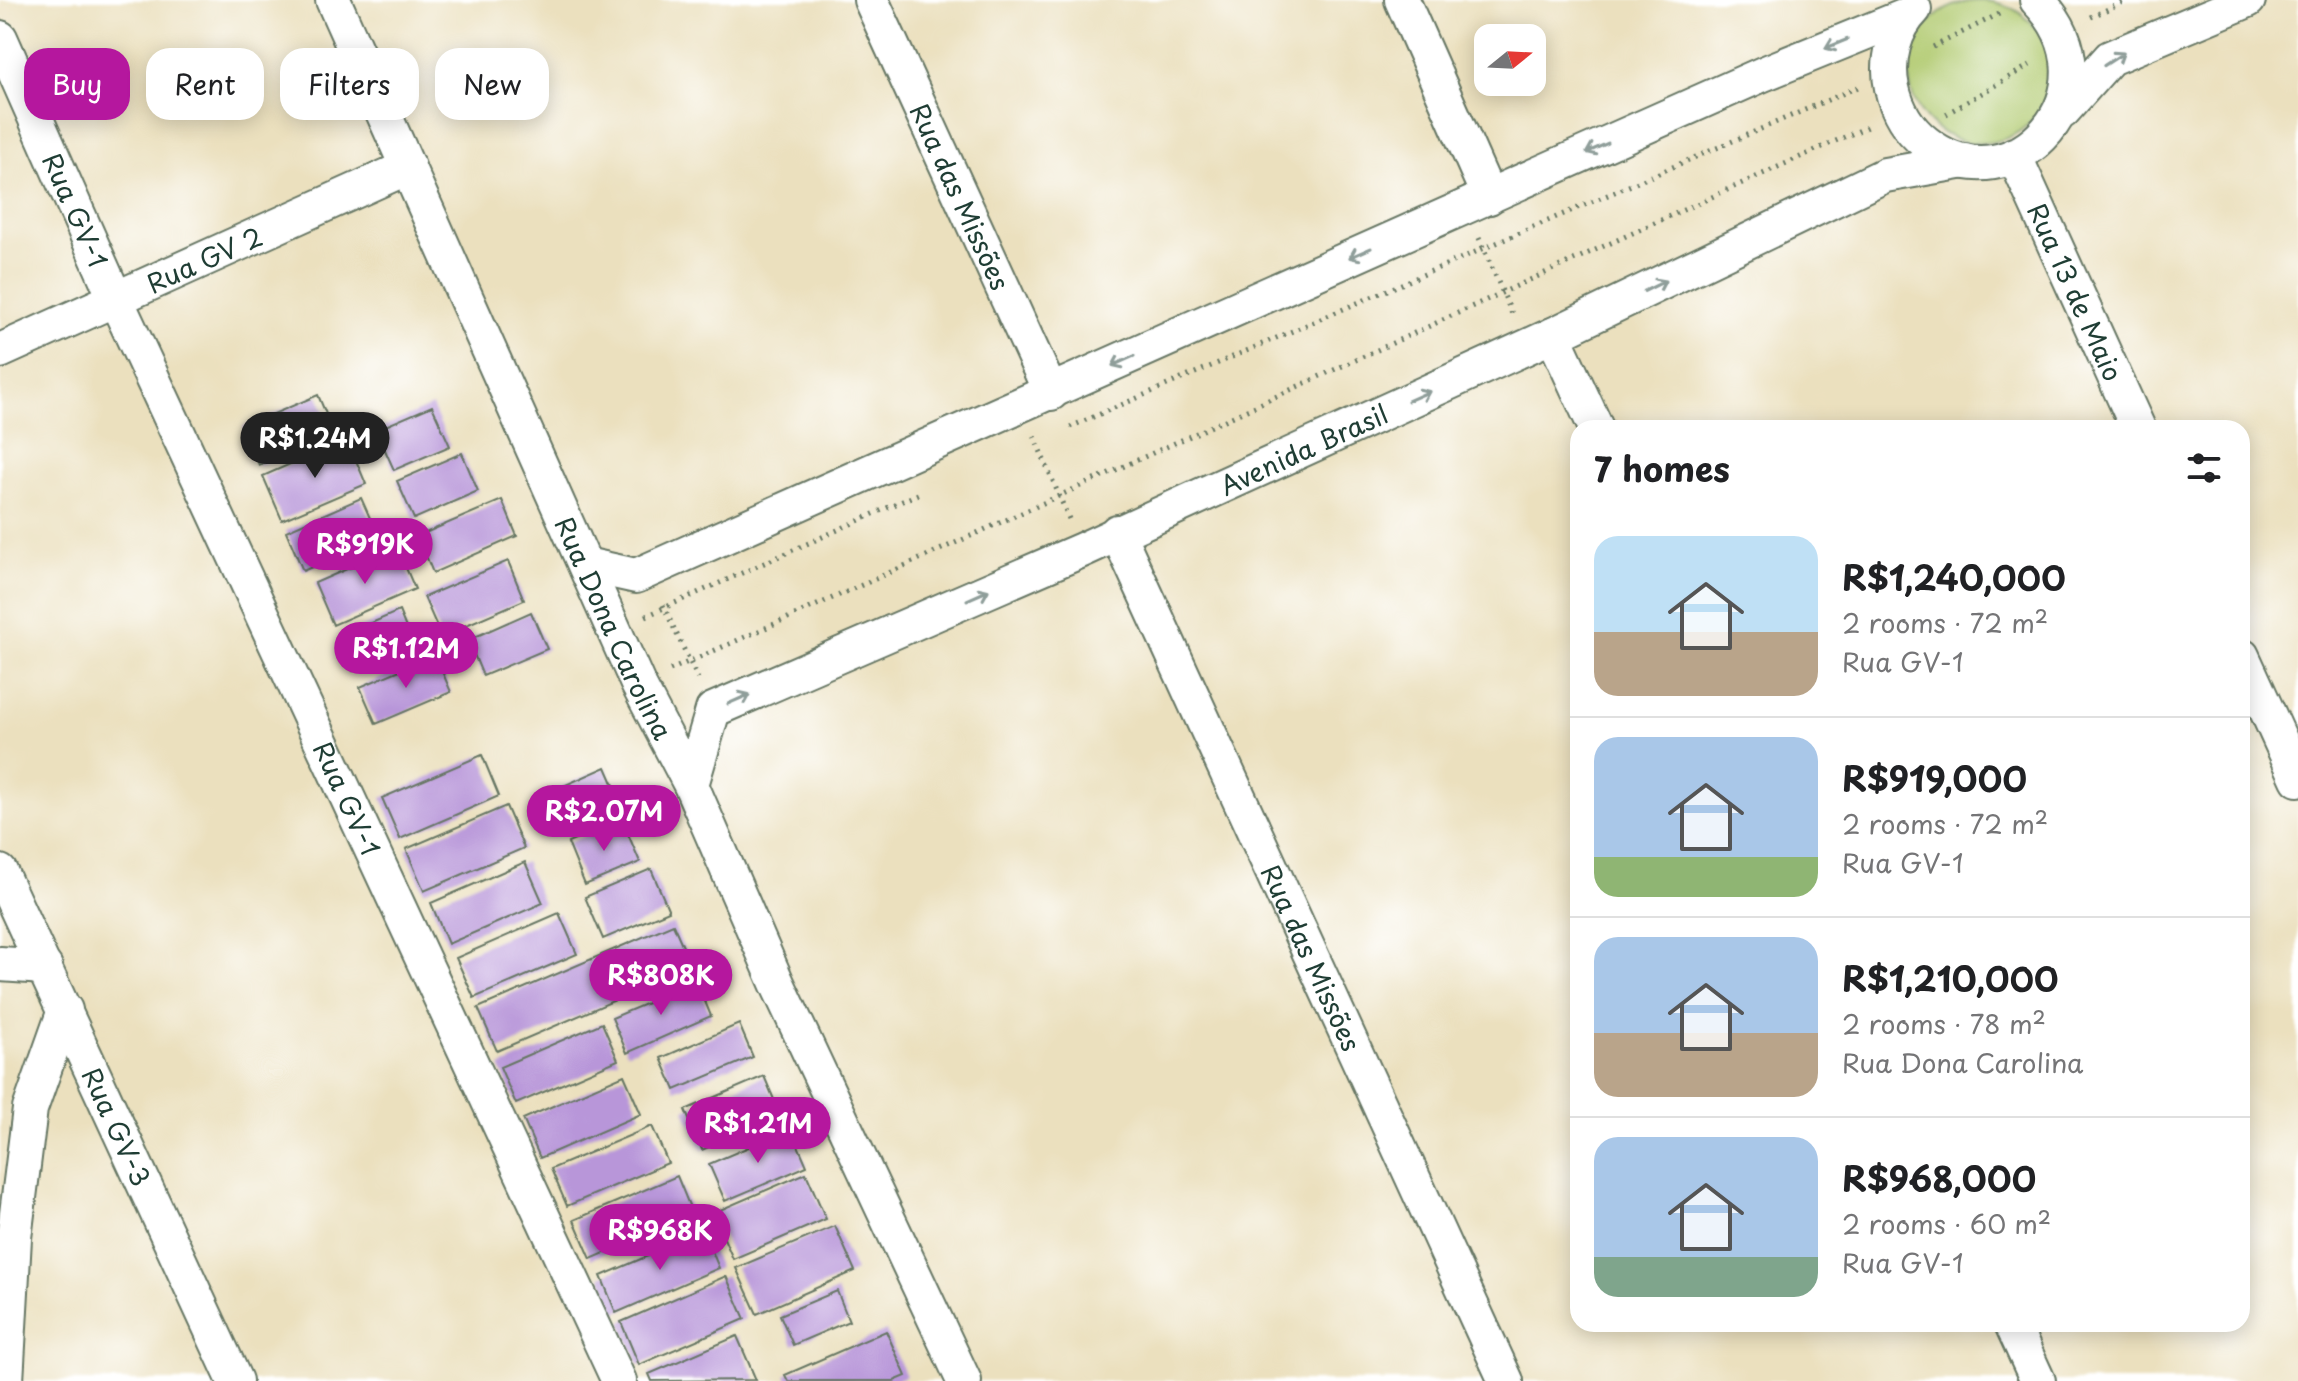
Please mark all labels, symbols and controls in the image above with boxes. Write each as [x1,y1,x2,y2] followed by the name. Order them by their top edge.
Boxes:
[1474,24,1546,96] north arrow
[1474,24,1546,96] map controls
[1824,38,1848,53] one-way arrow
[24,48,130,120] chip: Buy
[146,48,264,120] chip: Rent
[280,48,419,120] chip: Filters
[435,48,549,120] chip: New
[2103,50,2125,67] one-way arrow
[901,97,1021,296] street label: Rua das Missões
[1585,141,1609,156] one-way arrow
[34,146,119,273] street label: Rua GV-1
[2019,196,2133,387] street label: Rua 13 de Maio
[140,216,268,302] street label: Rua GV 2
[1348,247,1372,262] one-way arrow
[1642,278,1666,293] one-way arrow
[1111,354,1135,369] one-way arrow
[1407,388,1431,403] one-way arrow
[1213,393,1394,504] street label: Avenida Brasil
[241,412,389,480] pin: R$1.24M
[258,418,372,457] text: R$1.24M
[1594,442,1730,494] text: 7 homes
[2182,446,2226,490] icon: filters
[546,510,683,747] street label: Rua Dona Carolina
[300,518,430,586] pin: R$919K
[316,524,414,563] text: R$919K
[1842,551,2066,603] text: R$1,240,000
[1658,568,1754,664] icon: home
[966,587,990,602] one-way arrow
[1842,603,2048,642] text: 2 rooms · 72 m²
[332,622,480,690] pin: R$1.12M
[352,628,460,667] text: R$1.12M
[1842,642,1964,681] text: Rua GV-1
[727,691,751,706] one-way arrow
[304,735,391,862] street label: Rua GV-1
[1842,752,2027,804] text: R$919,000
[1658,769,1754,865] icon: home
[530,785,678,853] pin: R$2.07M
[545,791,663,830] text: R$2.07M
[1842,804,2048,843] text: 2 rooms · 72 m²
[1842,843,1964,882] text: Rua GV-1
[1252,858,1372,1057] street label: Rua das Missões
[596,949,726,1017] pin: R$808K
[1842,952,2059,1004] text: R$1,210,000
[607,955,715,994] text: R$808K
[1658,969,1754,1065] icon: home
[1842,1004,2046,1043] text: 2 rooms · 78 m²
[1842,1043,2083,1082] text: Rua Dona Carolina
[73,1061,162,1192] street label: Rua GV-3
[684,1097,832,1165] pin: R$1.21M
[704,1103,812,1142] text: R$1.21M
[1842,1152,2036,1204] text: R$968,000
[1658,1169,1754,1265] icon: home
[595,1204,725,1272] pin: R$968K
[1842,1204,2051,1243] text: 2 rooms · 60 m²
[607,1210,713,1249] text: R$968K
[1842,1243,1964,1282] text: Rua GV-1

